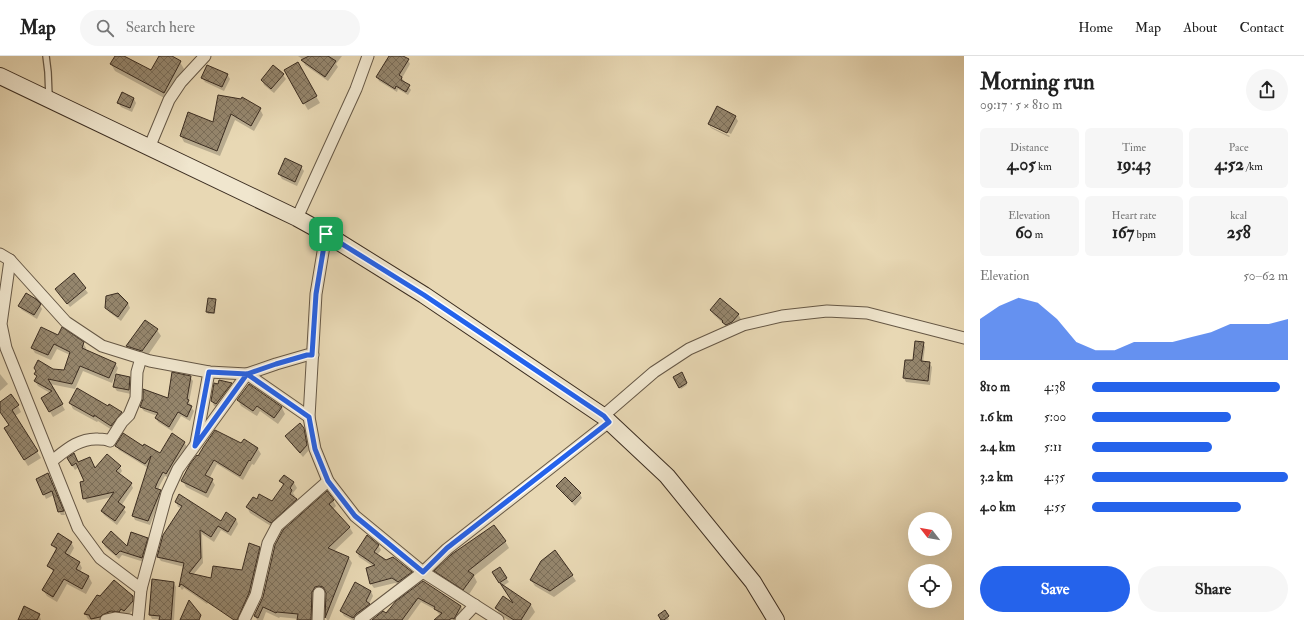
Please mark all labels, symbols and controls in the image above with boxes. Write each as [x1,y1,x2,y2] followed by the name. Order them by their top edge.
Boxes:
[80,10,360,46] search box
[20,16,56,40] text: Map
[94,17,116,39] icon: search
[126,18,195,37] text: Search here
[1078,19,1113,36] text: Home
[1135,19,1161,36] text: Map
[1183,19,1217,36] text: About
[1239,19,1284,36] text: Contact
[980,68,1095,96] text: Morning run
[1246,69,1288,111] button: share
[980,97,1062,113] text: 09:17 · 5 × 810 m
[1010,141,1049,154] text: Distance
[1122,141,1146,154] text: Time
[1229,141,1249,154] text: Pace
[1007,154,1036,175] text: 4.05
[1117,154,1151,175] text: 19:43
[1214,154,1244,175] text: 4:52
[1036,160,1052,173] text: km
[1244,160,1263,173] text: /km
[1008,209,1050,222] text: Elevation
[1112,209,1156,222] text: Heart rate
[1230,209,1247,222] text: kcal
[309,217,343,251] pin
[1015,222,1033,243] text: 60
[1112,222,1134,243] text: 167
[1227,222,1251,243] text: 258
[315,223,337,245] icon: arrive
[1033,228,1043,241] text: m
[1134,228,1156,241] text: bpm
[980,268,1030,284] text: Elevation
[1243,268,1288,284] text: 50–62 m
[980,379,1010,395] text: 810 m
[1044,379,1065,395] text: 4:38
[980,409,1013,425] text: 1.6 km
[1044,409,1066,425] text: 5:00
[980,439,1015,455] text: 2.4 km
[1044,439,1062,455] text: 5:11
[980,469,1013,485] text: 3.2 km
[1044,469,1065,485] text: 4:35
[980,499,1015,515] text: 4.0 km
[1044,499,1066,515] text: 4:55
[908,512,952,556] north arrow
[908,512,952,608] map controls
[908,564,952,608] button: locate
[980,566,1130,612] button: Save
[1138,566,1288,612] button: Share

